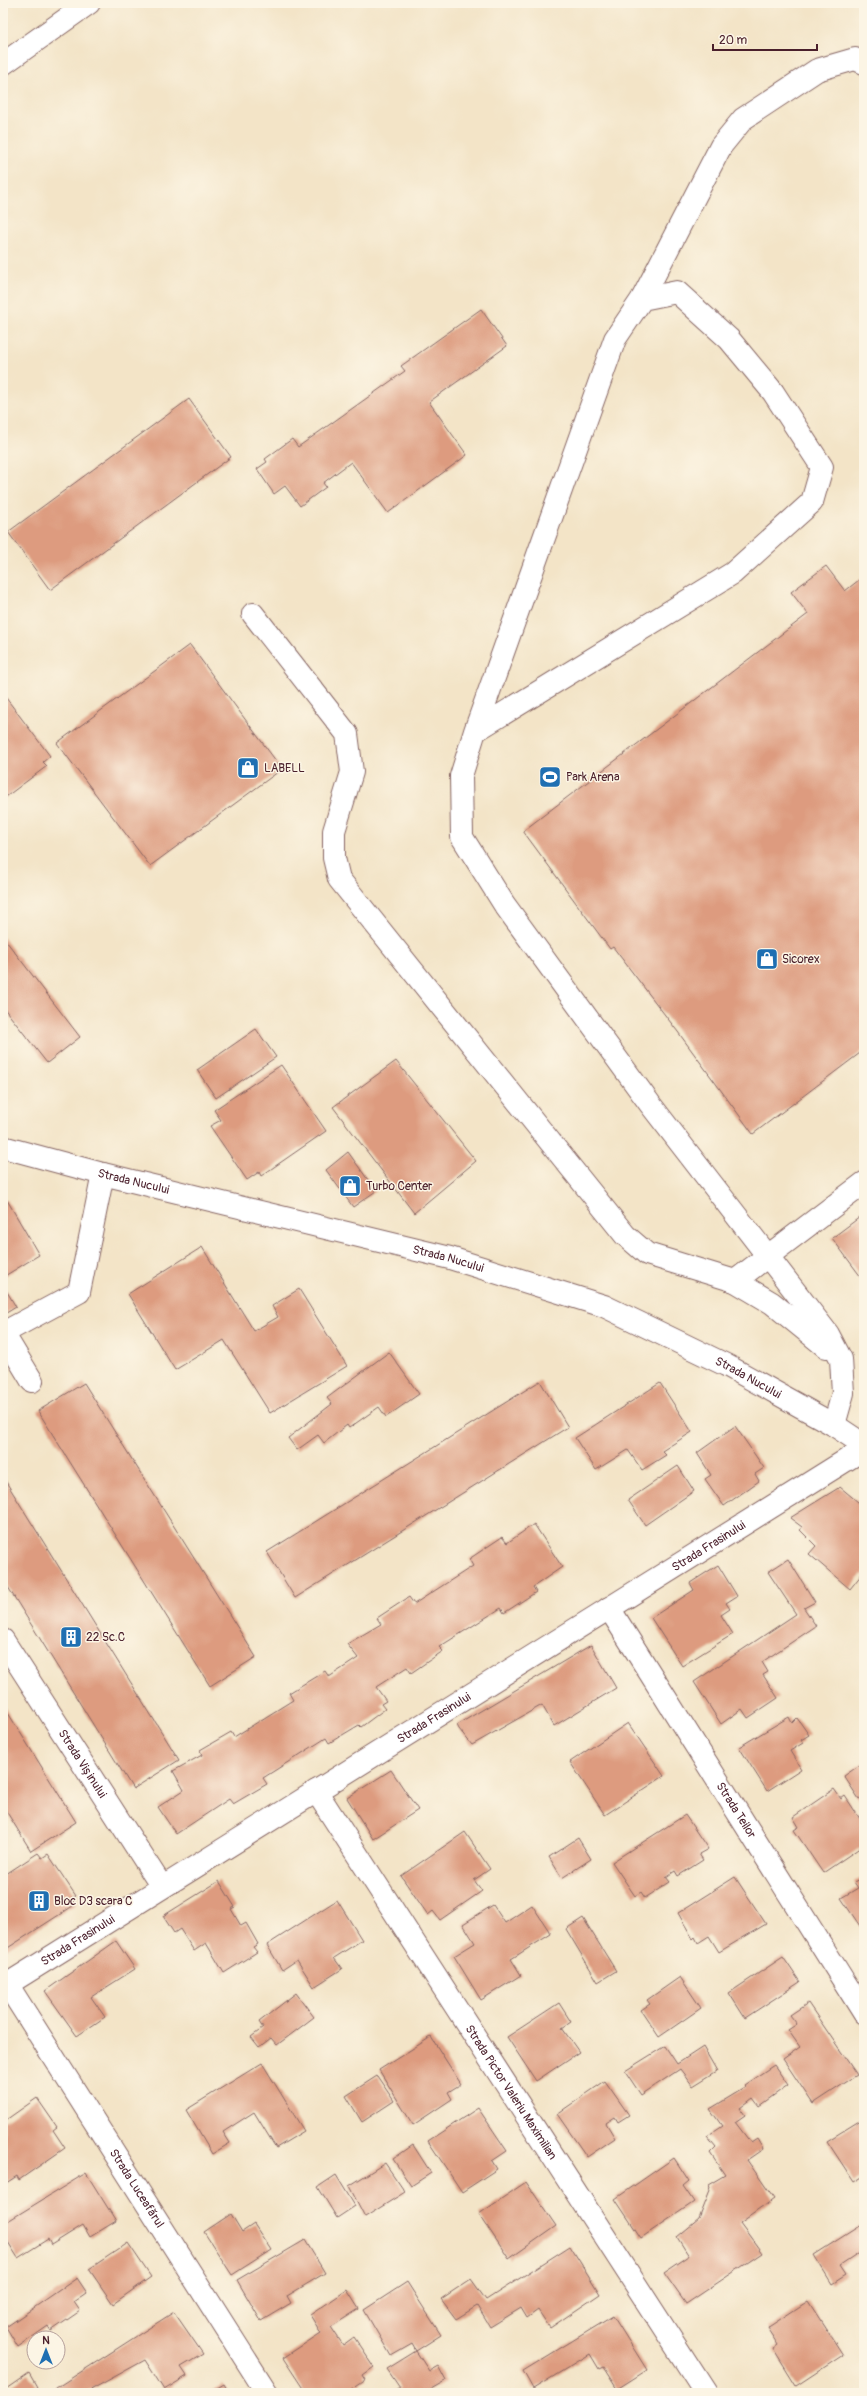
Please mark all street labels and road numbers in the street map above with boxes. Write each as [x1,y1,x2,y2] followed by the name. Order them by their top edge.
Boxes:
[96,1165,171,1197] street label: Strada Nucului
[411,1242,486,1276] street label: Strada Nucului
[713,1353,784,1402] street label: Strada Nucului
[669,1517,748,1575] street label: Strada Frasinului
[394,1689,474,1746] street label: Strada Frasinului
[55,1727,110,1801] street label: Strada Vișinului
[713,1779,760,1842] street label: Strada Teilor
[38,1912,117,1969] street label: Strada Frasinului
[462,2022,560,2163] street label: Strada Pictor Valeriu Maximilian
[106,2146,168,2231] street label: Strada Luceafărul

